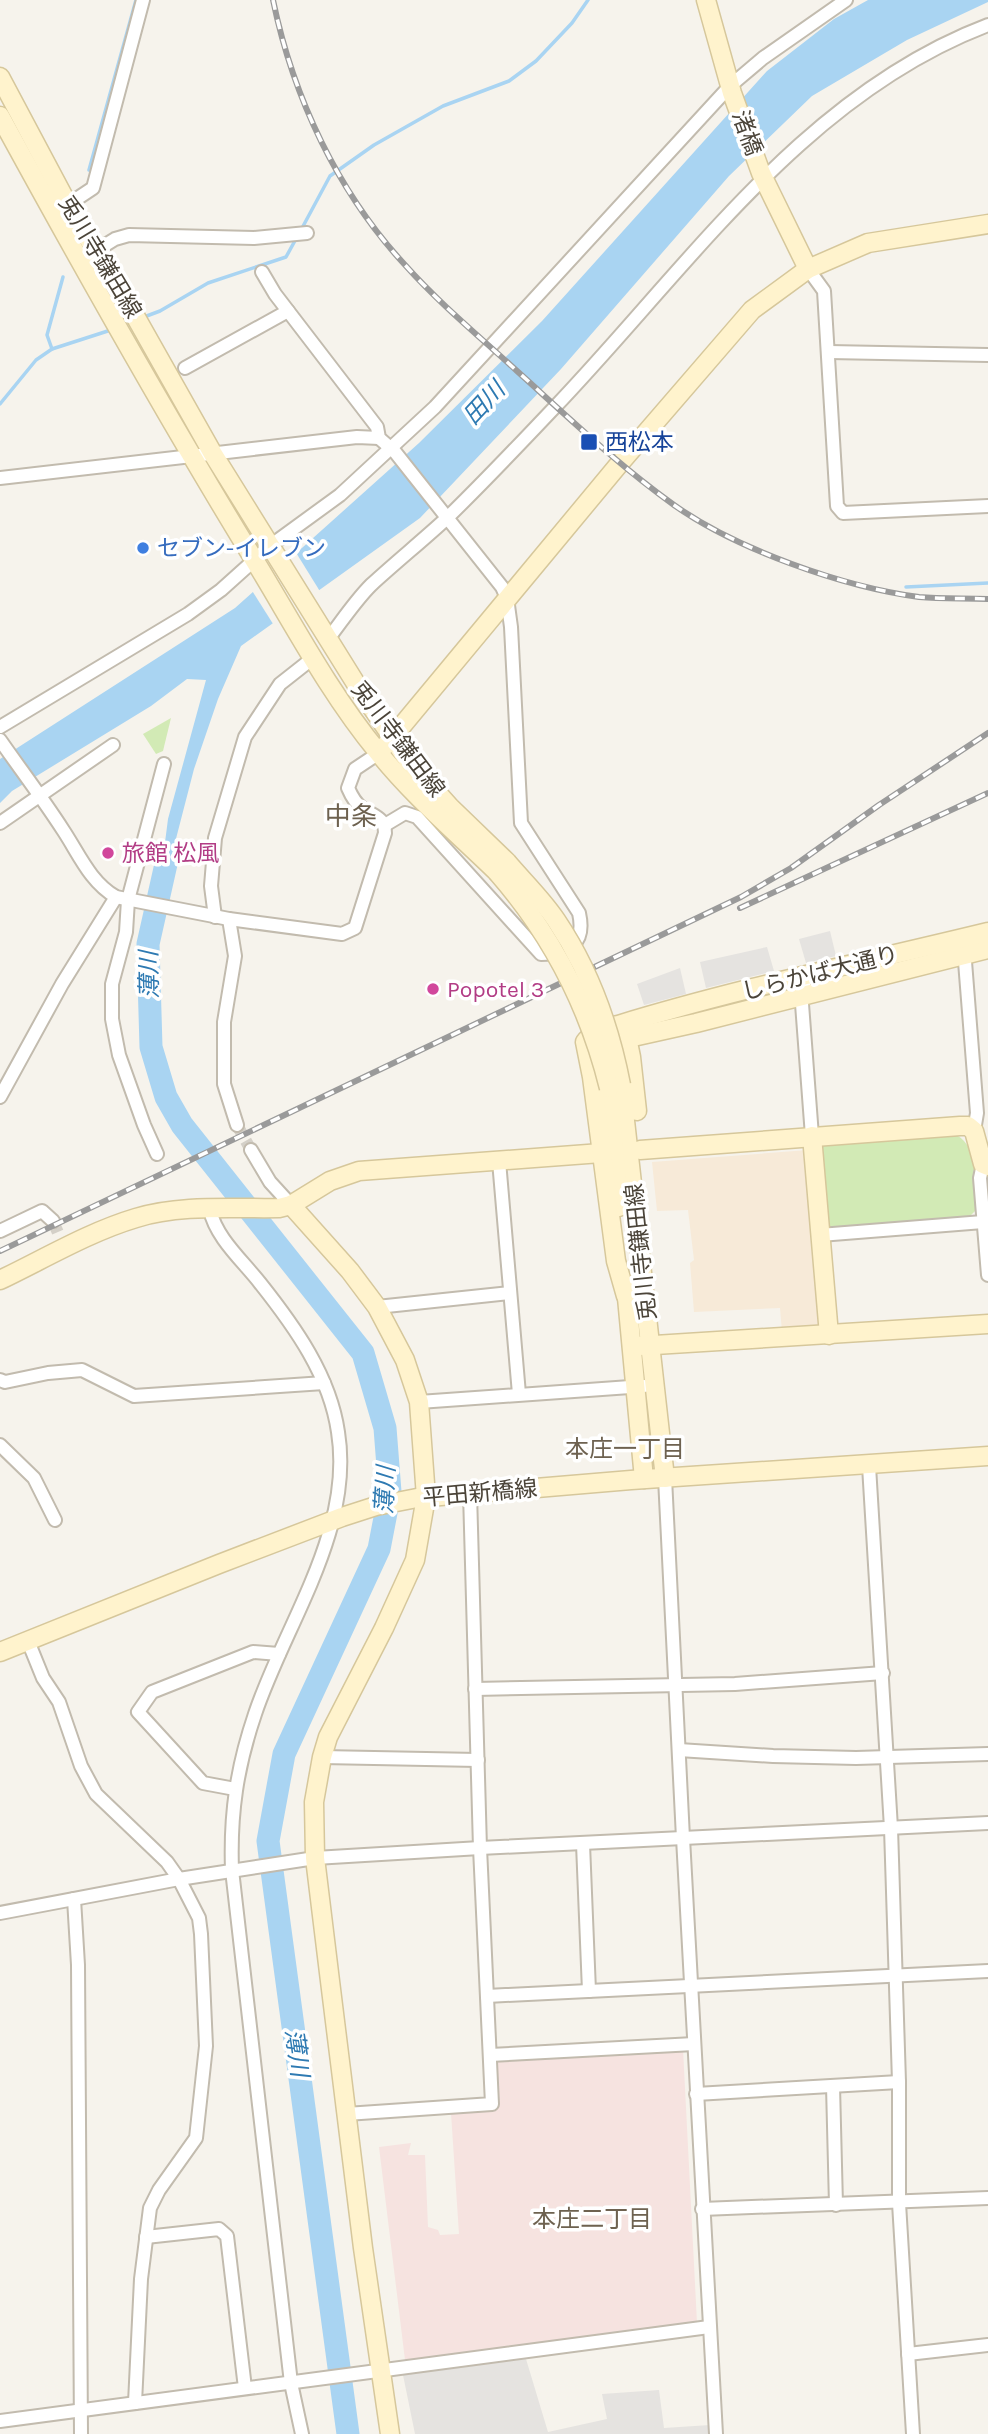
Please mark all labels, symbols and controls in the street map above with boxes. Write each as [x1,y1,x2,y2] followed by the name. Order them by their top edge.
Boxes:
[726,107,768,159] street label: 渚橋
[53,191,147,323] street label: 兎川寺鎌田線
[457,374,513,430] water label: 田川
[605,429,674,456] place label: 西松本
[579,432,599,452] marker: 西松本
[157,535,326,562] place label: セブン-イレブン
[135,540,151,556] marker: セブン-イレブン
[346,676,450,802] street label: 兎川寺鎌田線
[325,801,377,832] district label: 中条
[122,840,219,867] place label: 旅館 松風
[100,845,116,861] marker: 旅館 松風
[739,940,901,1006] street label: しらかば大通り
[135,948,163,999] water label: 薄川
[447,976,544,1003] place label: Popotel 3
[425,981,441,997] marker: Popotel 3
[620,1182,662,1322] street label: 兎川寺鎌田線
[565,1435,685,1463] district label: 本庄一丁目
[370,1462,400,1515] water label: 薄川
[422,1475,538,1511] street label: 平田新橋線
[280,2027,315,2082] water label: 薄川
[532,2205,652,2233] district label: 本庄二丁目

